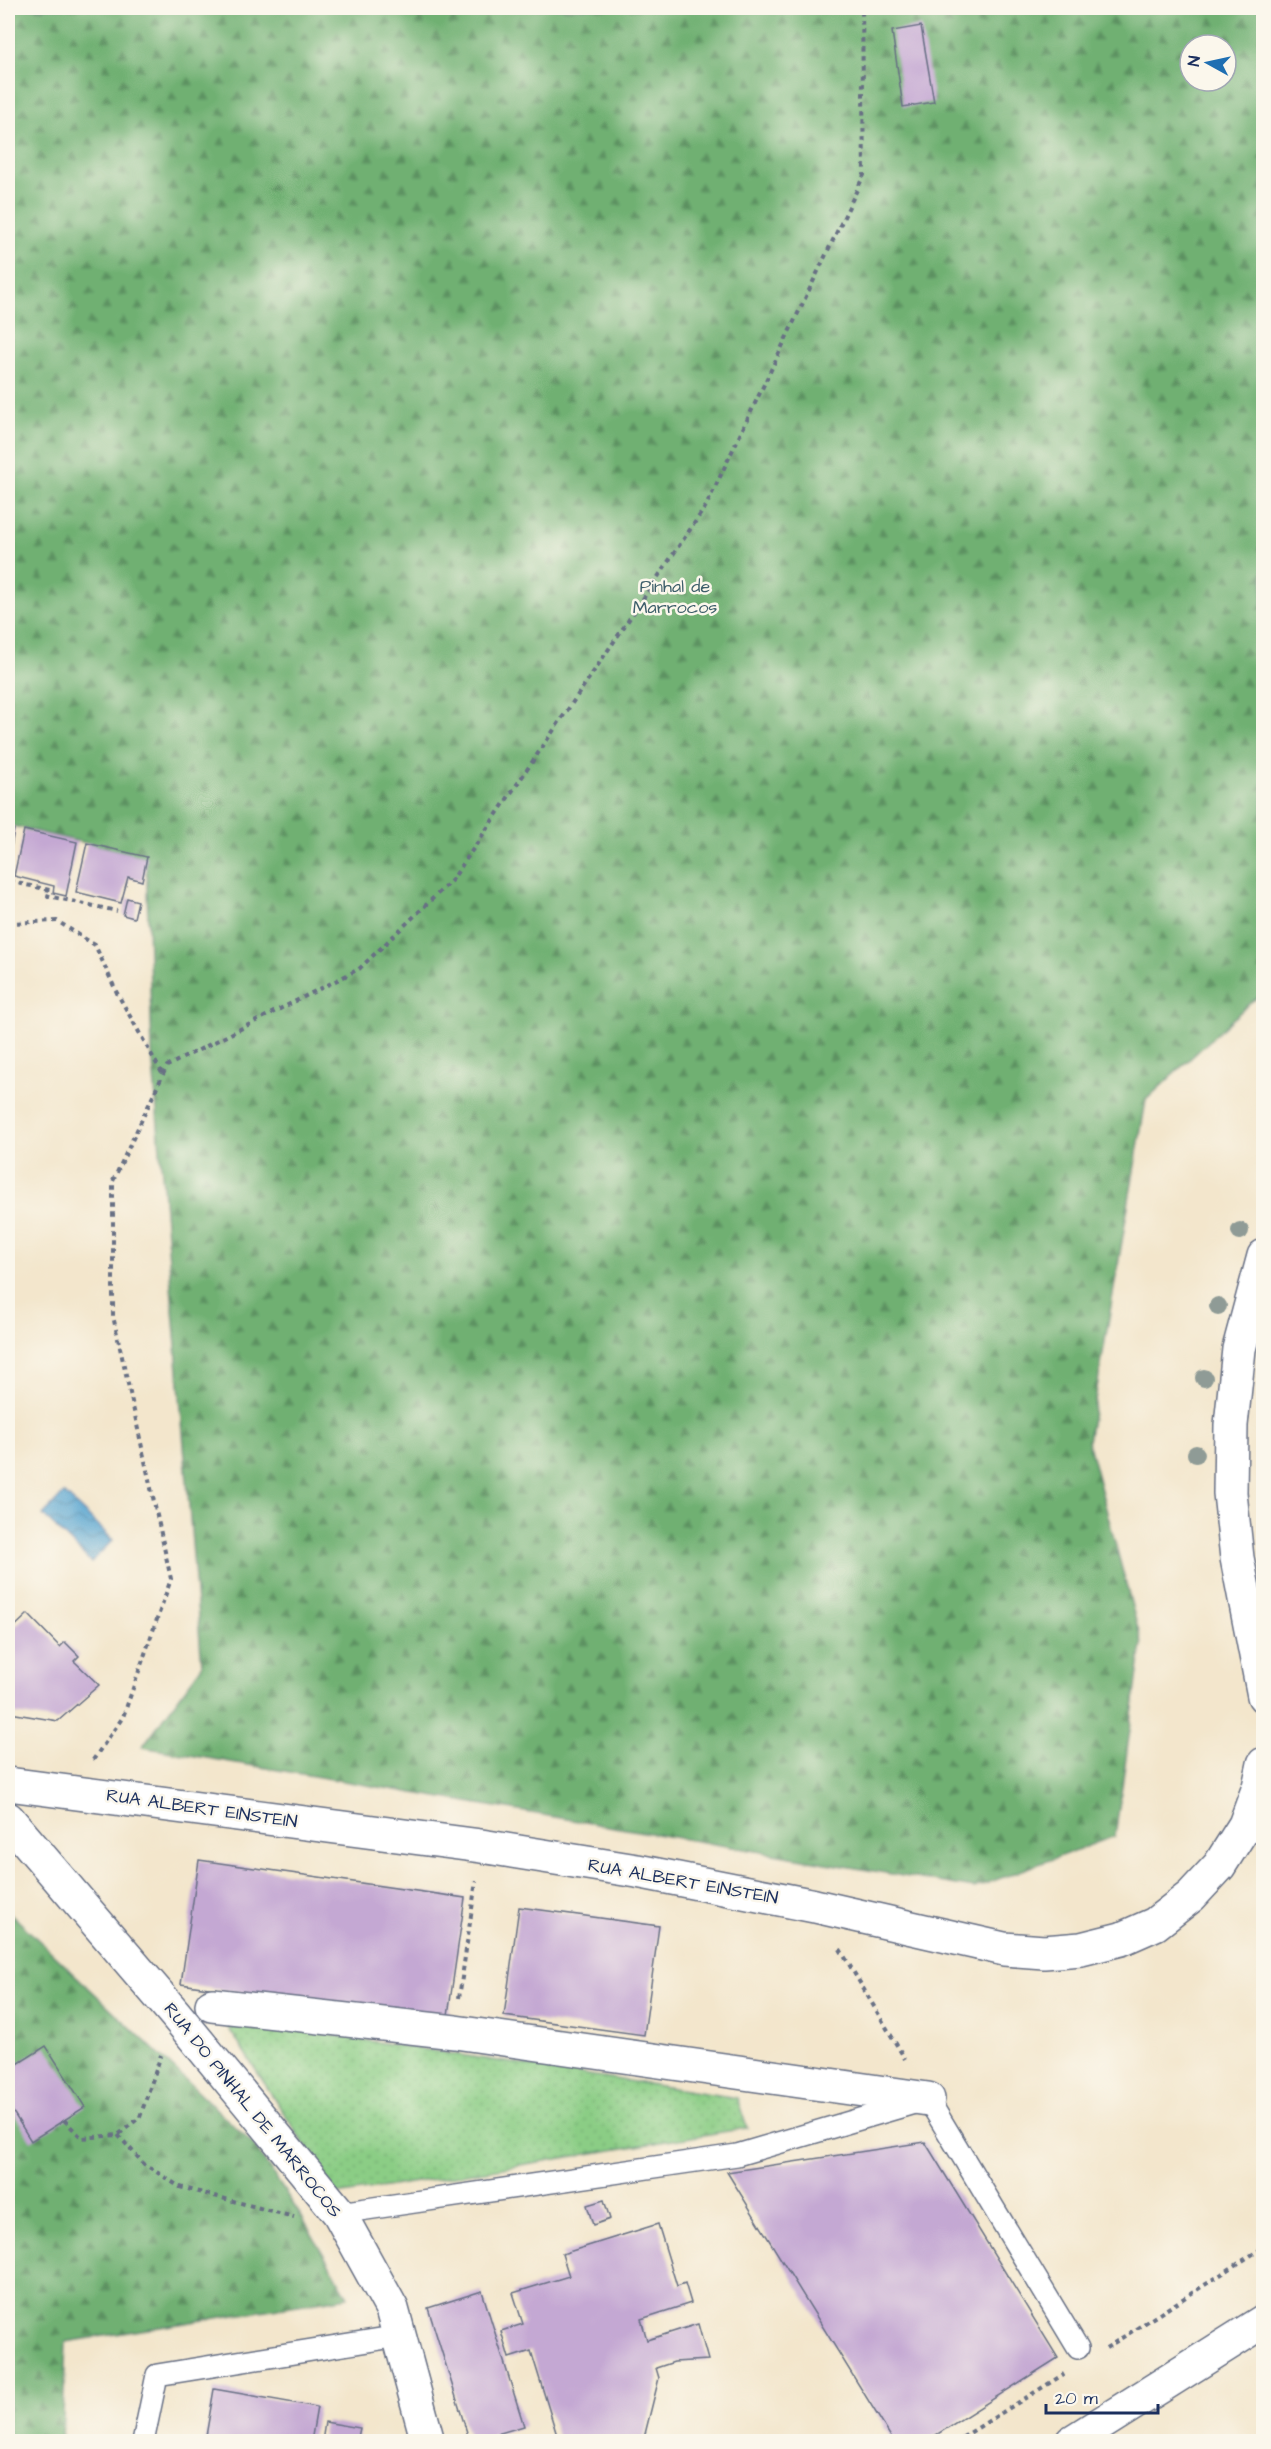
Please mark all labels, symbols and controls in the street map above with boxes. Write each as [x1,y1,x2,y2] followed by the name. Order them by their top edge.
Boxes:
[1178,33,1238,93] north arrow
[1183,55,1206,68] text: N
[633,574,717,620] park label: Pinhal de Marrocos
[105,1783,299,1834] street label: RUA ALBERT EINSTEIN
[586,1852,780,1911] street label: RUA ALBERT EINSTEIN
[158,1997,347,2223] street label: RUA DO PINHAL DE MARROCOS
[1046,2377,1158,2415] scale bar
[1055,2386,1098,2411] text: 20 m

